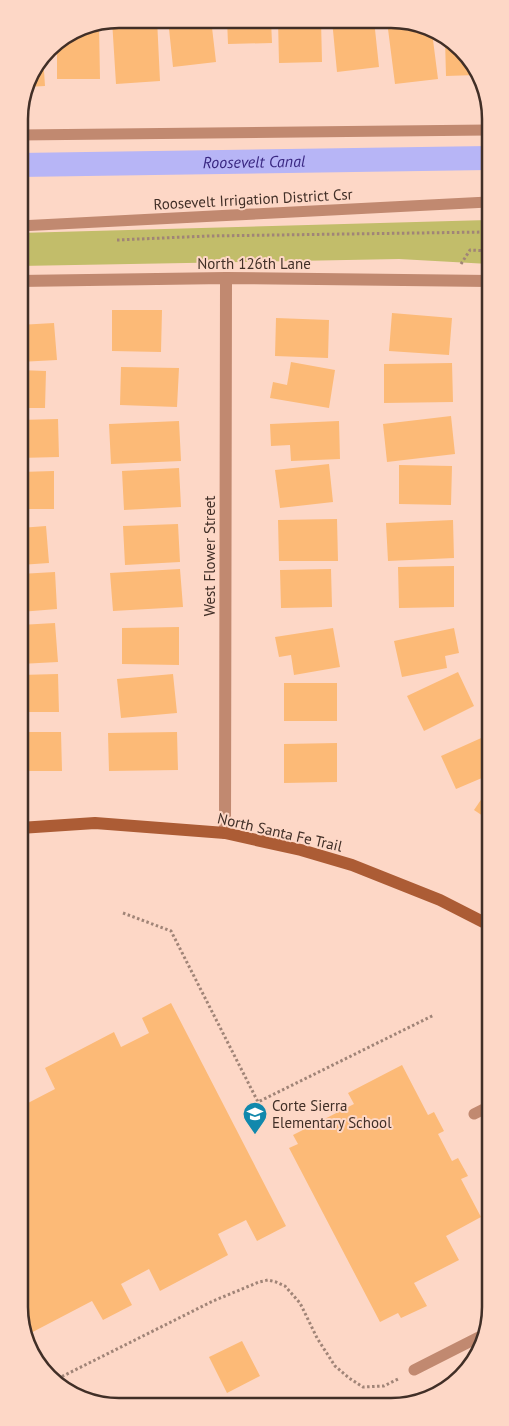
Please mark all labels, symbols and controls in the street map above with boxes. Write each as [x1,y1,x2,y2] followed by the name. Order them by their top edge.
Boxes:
[203,151,306,172] water label: Roosevelt Canal
[153,184,353,214] street label: Roosevelt Irrigation District Csr
[197,254,311,273] street label: North 126th Lane
[200,496,219,616] street label: West Flower Street
[216,808,345,856] street label: North Santa Fe Trail
[272,1096,392,1132] place label: Corte Sierra Elementary School
[242,1101,268,1135] school or university icon: Corte Sierra Elementary School

